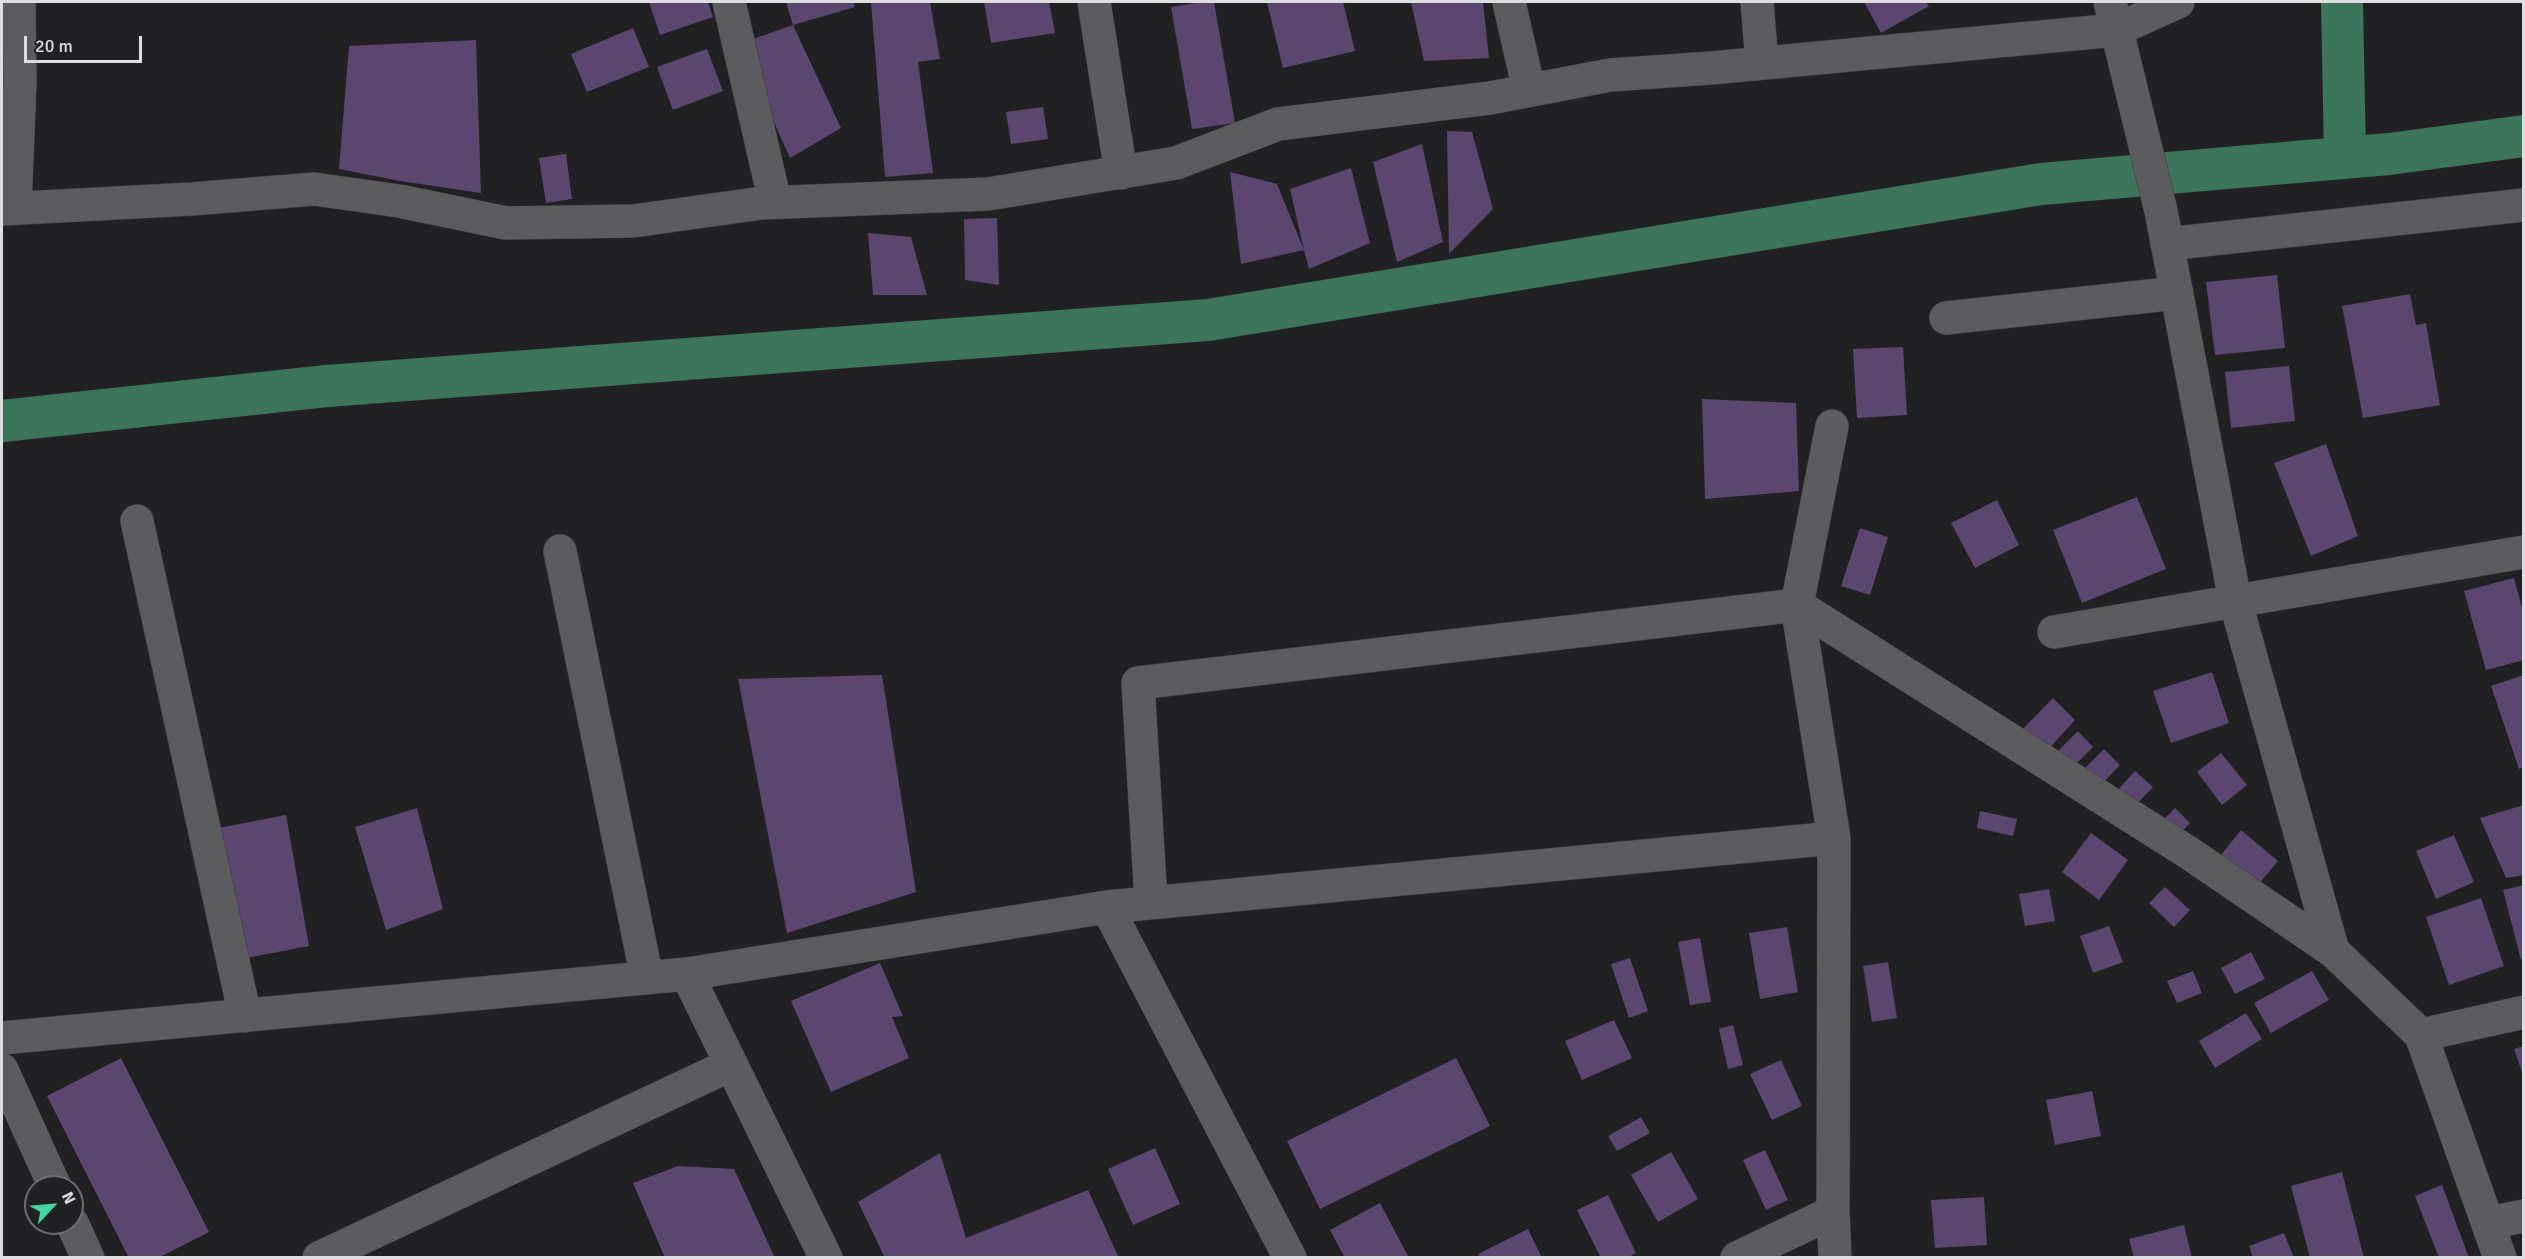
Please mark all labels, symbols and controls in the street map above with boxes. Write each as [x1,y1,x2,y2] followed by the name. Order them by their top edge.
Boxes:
[27,24,146,62] scale bar
[35,35,73,57] text: 20 m
[24,1175,84,1235] north arrow
[57,1189,80,1207] text: N

